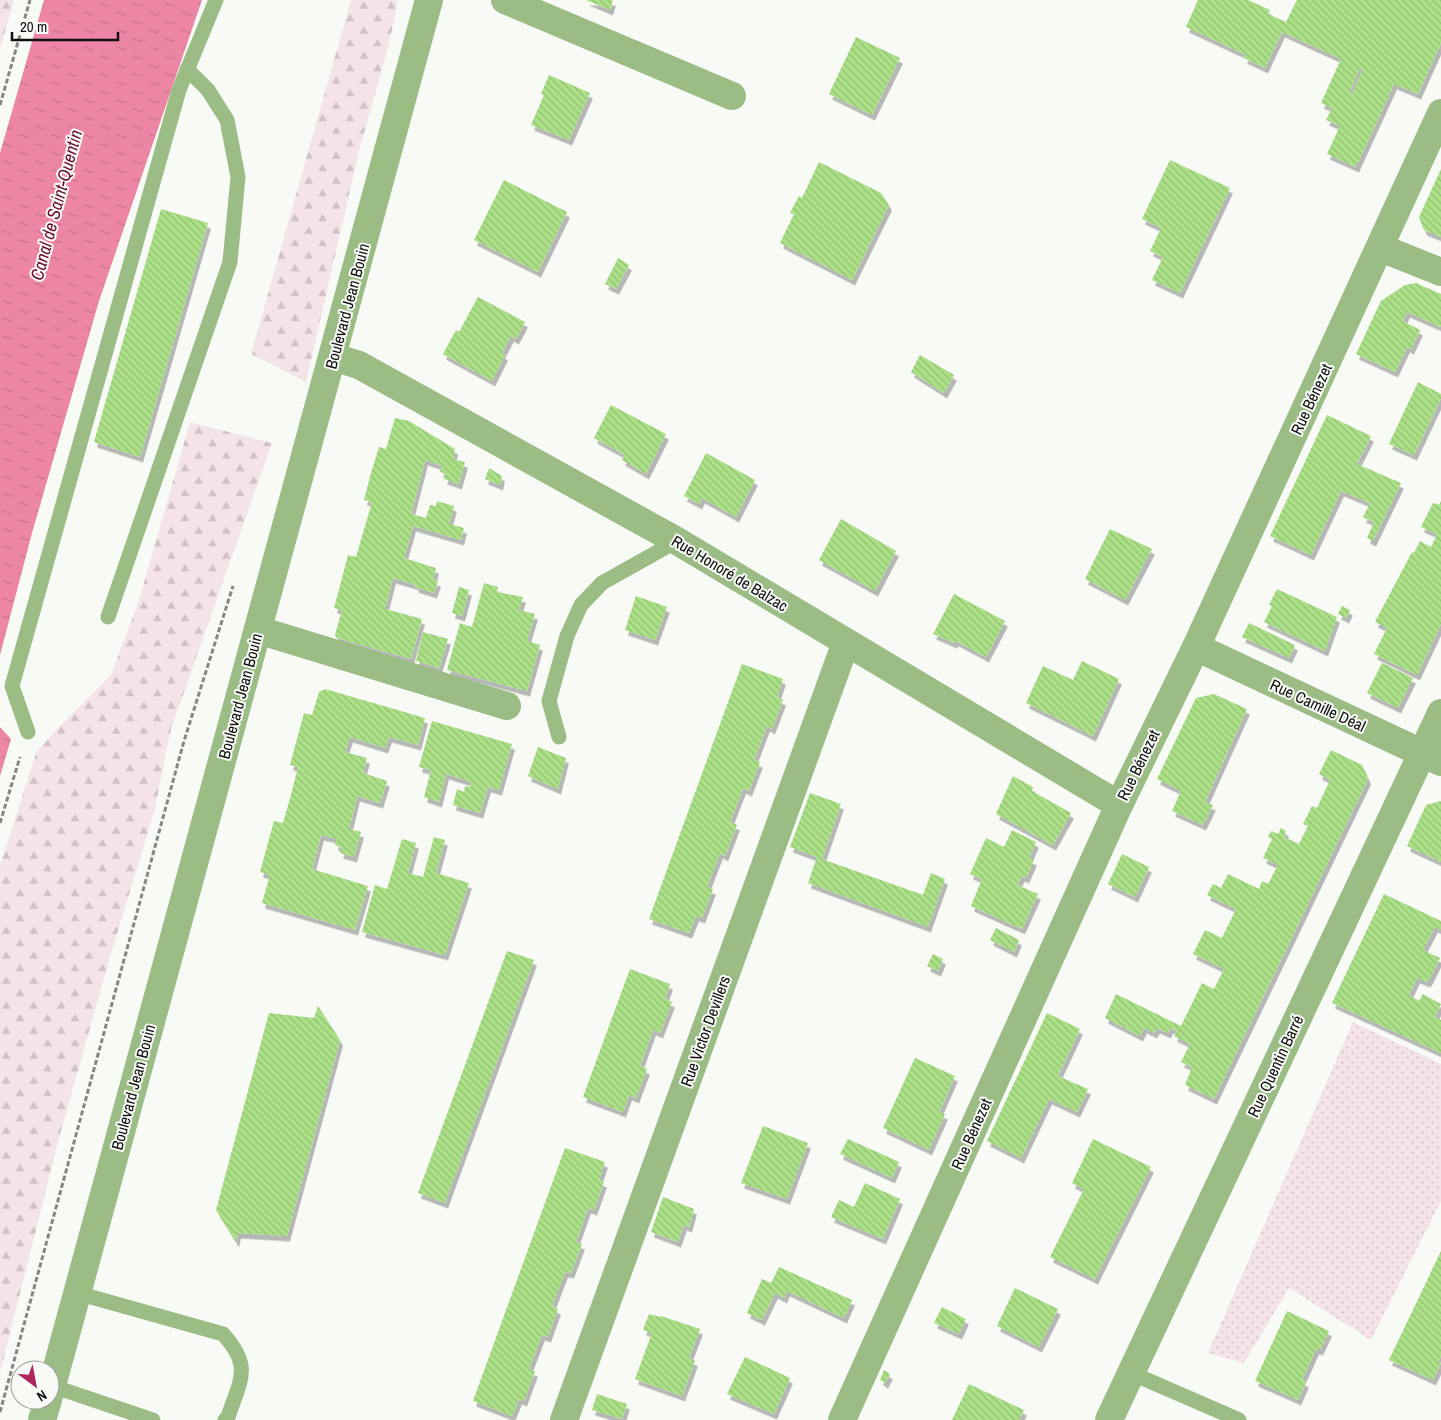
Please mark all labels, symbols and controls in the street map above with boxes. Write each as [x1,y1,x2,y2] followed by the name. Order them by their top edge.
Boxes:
[12,10,119,42] scale bar
[20,16,47,37] text: 20 m
[24,127,88,283] water label: Canal de Saint-Quentin
[320,241,374,371] street label: Boulevard Jean Bouin
[1285,360,1337,438] street label: Rue Bénezet
[668,530,793,617] street label: Rue Honoré de Balzac
[213,631,267,761] street label: Boulevard Jean Bouin
[1267,673,1369,737] street label: Rue Camille Déal
[1111,726,1165,804] street label: Rue Bénezet
[675,973,735,1089] street label: Rue Victor Devillers
[1242,1011,1308,1121] street label: Rue Quentin Barré
[106,1022,160,1152] street label: Boulevard Jean Bouin
[946,1095,997,1173] street label: Rue Bénezet
[10,1360,60,1410] north arrow
[34,1386,50,1406] text: N

